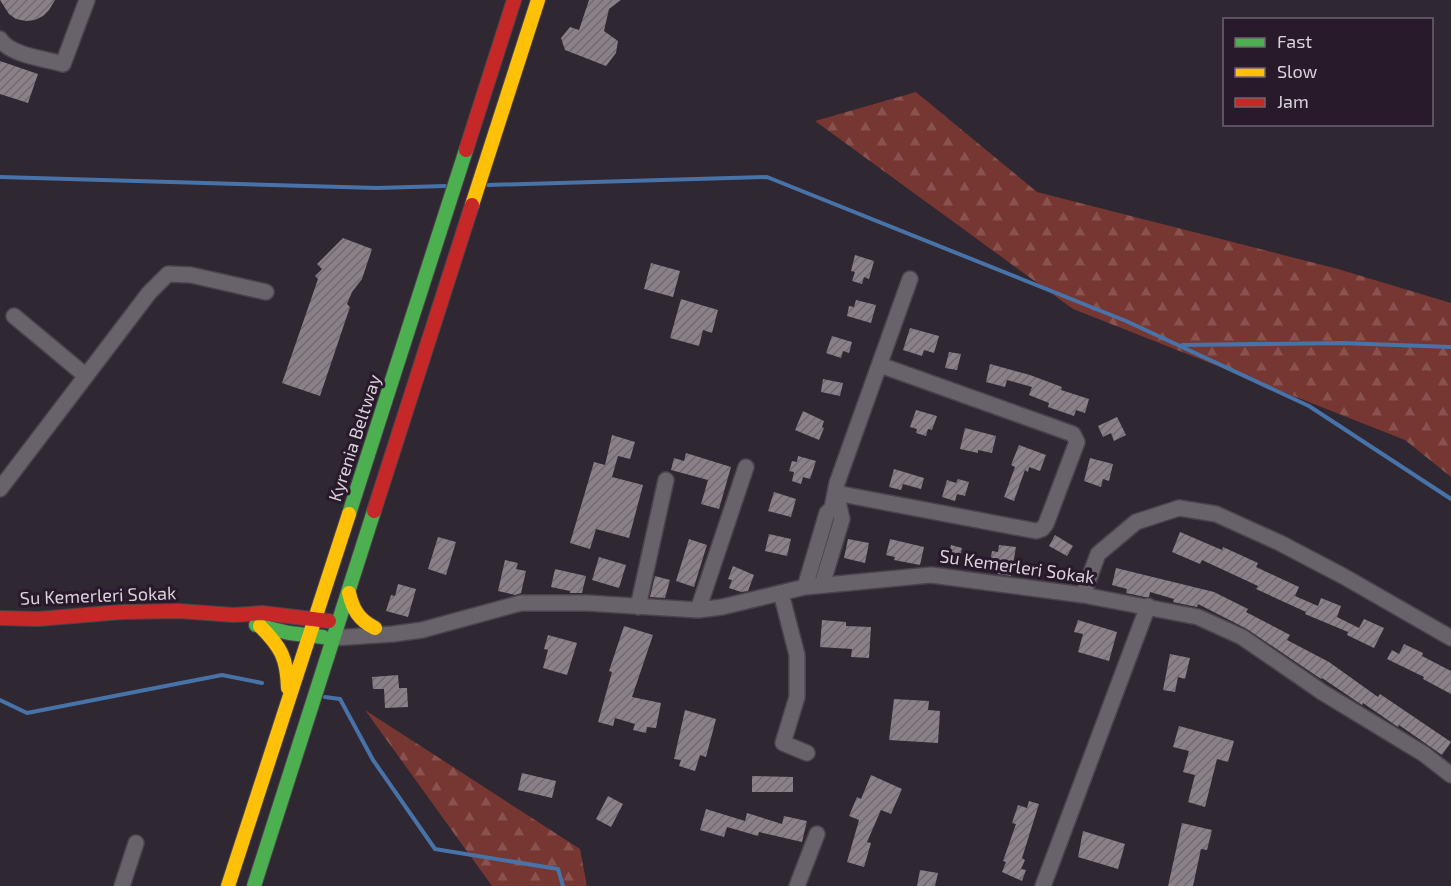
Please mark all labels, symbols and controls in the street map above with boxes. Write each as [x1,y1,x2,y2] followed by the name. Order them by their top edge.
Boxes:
[1223,18,1433,126] legend
[1277,30,1312,52] text: Fast
[1277,60,1318,82] text: Slow
[1277,90,1309,112] text: Jam
[323,371,385,504] street label: Kyrenia Beltway
[938,544,1096,588] street label: Su Kemerleri Sokak
[19,581,176,609] street label: Su Kemerleri Sokak

